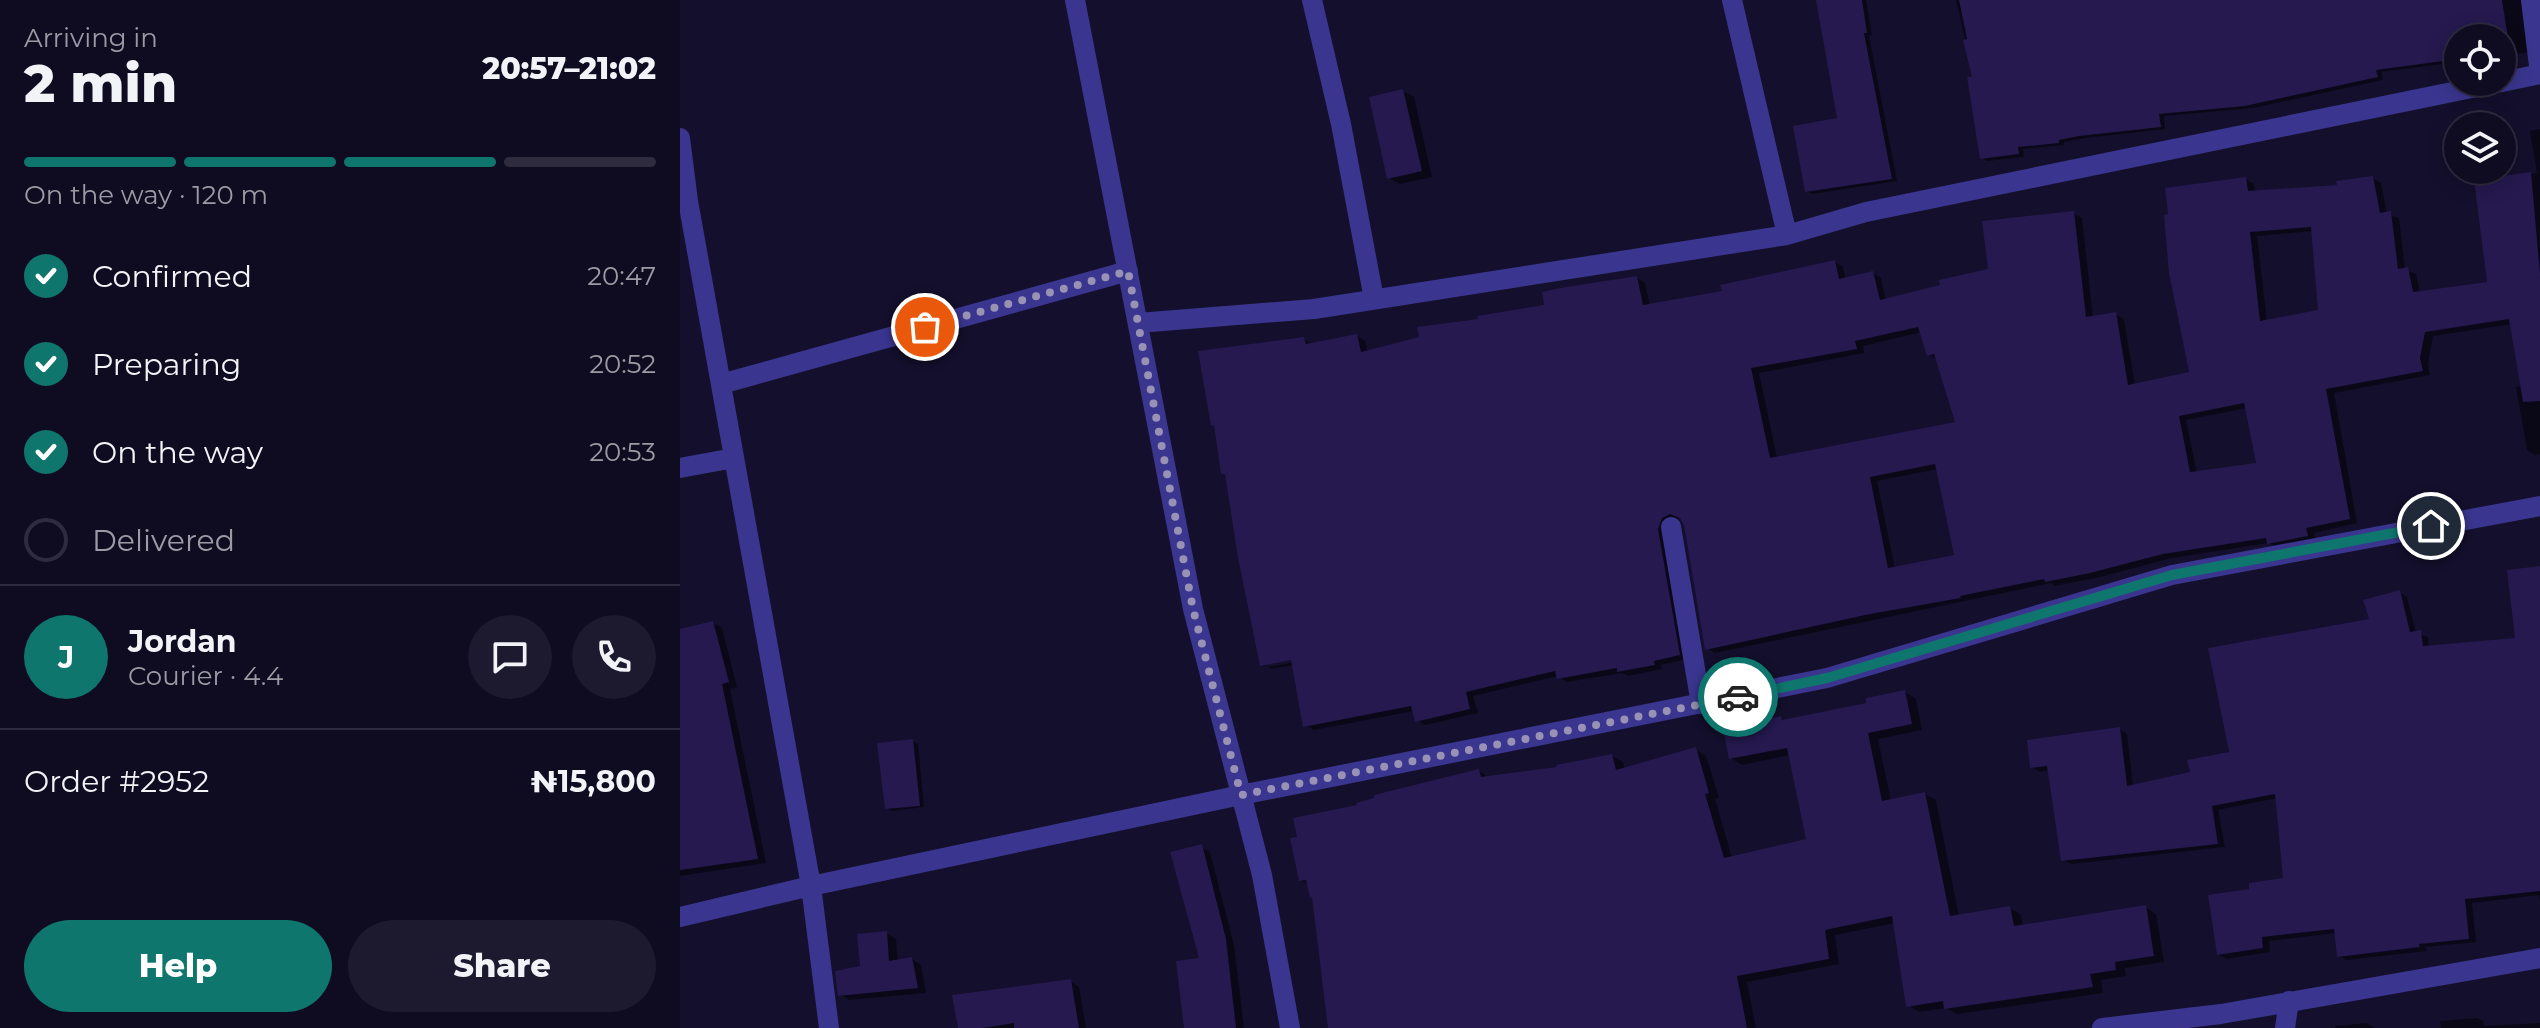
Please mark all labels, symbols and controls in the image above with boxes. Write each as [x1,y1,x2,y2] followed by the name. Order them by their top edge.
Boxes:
[24,22,158,54] text: Arriving in
[2444,24,2516,184] map controls
[2444,24,2516,96] button: locate
[482,50,656,87] text: 20:57–21:02
[24,52,177,115] text: 2 min
[2444,112,2516,184] button: layers
[24,179,268,211] text: On the way · 120 m
[24,254,68,298] icon: check
[92,258,252,295] text: Confirmed
[587,260,656,292] text: 20:47
[891,293,959,361] pin
[903,305,947,349] icon: bag
[24,342,68,386] icon: check
[92,346,241,383] text: Preparing
[589,348,656,380] text: 20:52
[24,430,68,474] icon: check
[92,434,263,471] text: On the way
[589,436,656,468] text: 20:53
[2397,492,2465,560] pin
[2409,504,2453,548] icon: home
[92,522,235,559] text: Delivered
[468,615,552,699] button: chat
[572,615,656,699] button: phone
[128,623,237,660] text: Jordan
[58,639,74,676] text: J
[1698,657,1778,737] courier
[128,660,283,692] text: Courier · 4.4
[1716,675,1760,719] icon: car
[24,763,209,800] text: Order #2952
[531,763,656,800] text: ₦15,800
[24,920,332,1012] button: Help
[348,920,656,1012] button: Share

